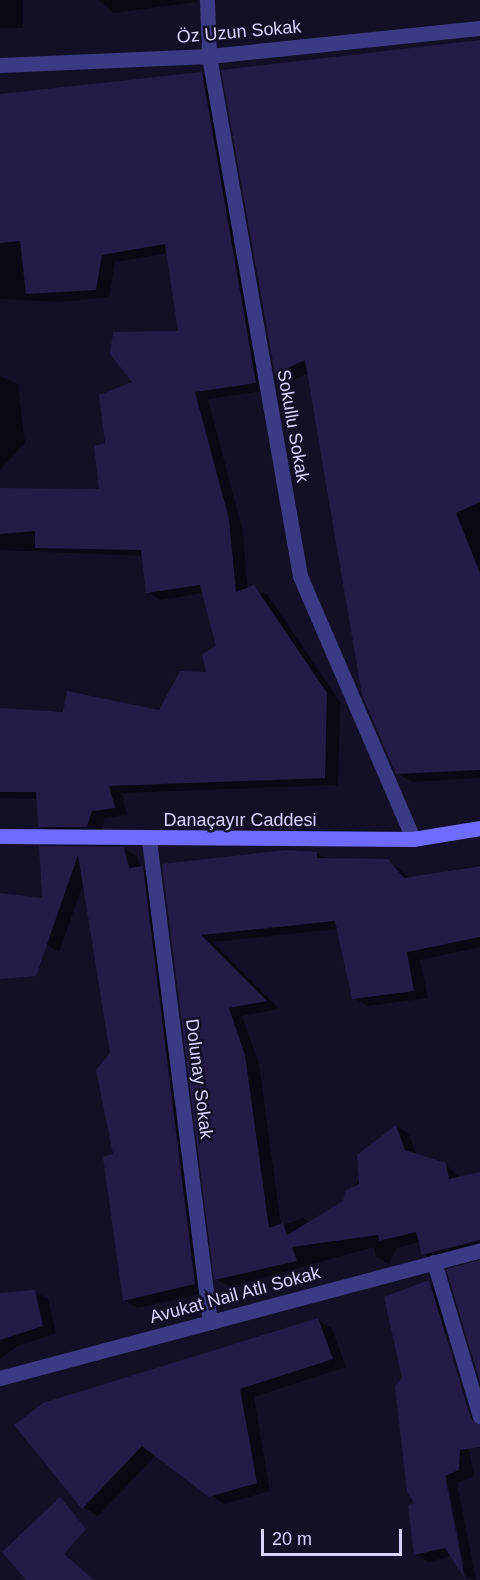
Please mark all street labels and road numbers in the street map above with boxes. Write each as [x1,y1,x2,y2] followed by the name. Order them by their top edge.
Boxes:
[176,16,302,48] street label: Öz Uzun Sokak
[272,368,314,484] street label: Sokullu Sokak
[163,809,317,831] street label: Danaçayır Caddesi
[181,1018,217,1140] street label: Dolunay Sokak
[147,1262,323,1328] street label: Avukat Nail Atlı Sokak

